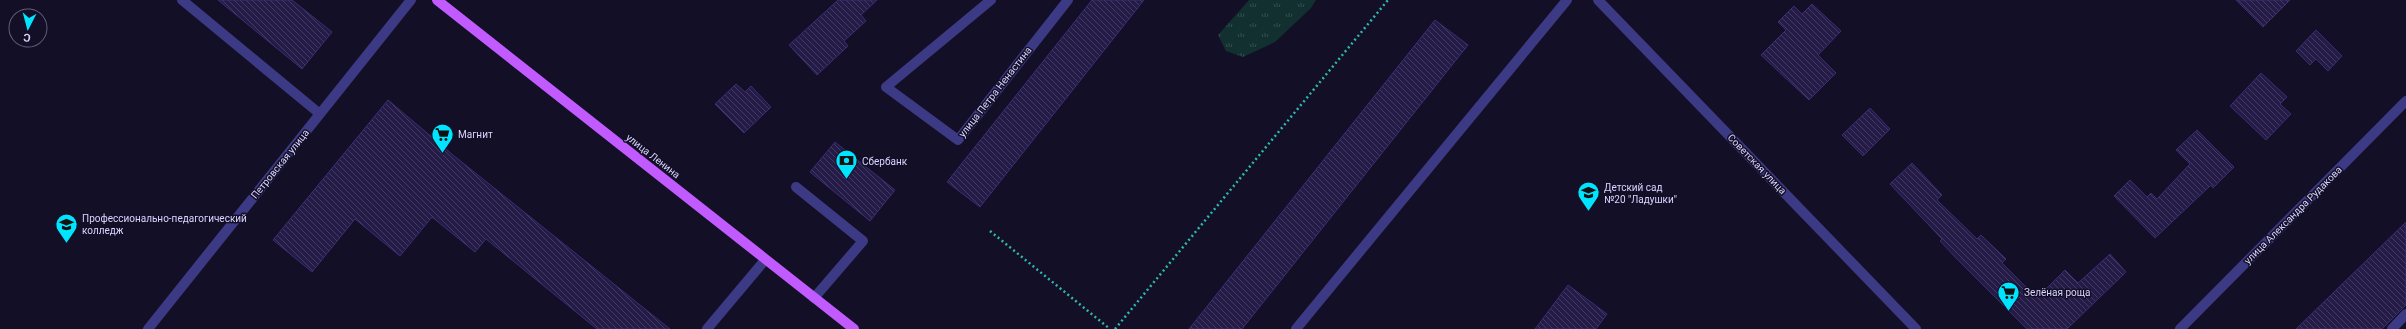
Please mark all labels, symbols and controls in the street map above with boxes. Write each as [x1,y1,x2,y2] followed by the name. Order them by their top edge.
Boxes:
[8,8,48,48] north arrow
[23,31,31,44] text: С
[956,45,1034,139] street label: улица Петра Ненастина
[429,121,455,154] supermarket icon: Магнит
[249,127,311,201] street label: Петровская улица
[458,129,493,140] place label: Магнит
[624,132,682,180] street label: улица Ленина
[1726,132,1788,196] street label: Советская улица
[833,148,859,181] bank icon: Сбербанк
[862,156,908,167] place label: Сбербанк
[2242,164,2344,266] street label: улица Александра Рудакова
[1575,180,1601,213] school or university icon: Детский сад №20 "Ладушки"
[1604,182,1677,205] place label: Детский сад №20 "Ладушки"
[53,211,79,244] school or university icon: Профессионально-педагогический колледж
[82,213,247,236] place label: Профессионально-педагогический колледж
[1995,279,2021,312] supermarket icon: Зелёная роща
[2024,287,2091,298] place label: Зелёная роща

